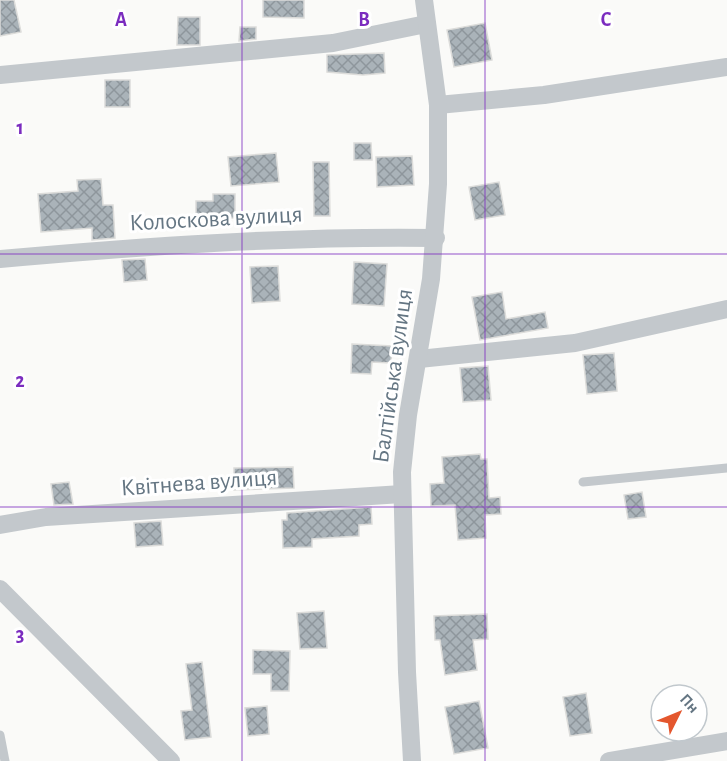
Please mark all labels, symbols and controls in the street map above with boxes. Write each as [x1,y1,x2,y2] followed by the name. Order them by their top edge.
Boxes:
[115,10,127,30] text: A
[358,10,370,30] text: B
[601,10,612,30] text: C
[16,118,24,138] text: 1
[129,202,303,236] street label: Колоскова вулиця
[369,287,417,465] street label: Балтійська вулиця
[15,371,25,391] text: 2
[120,466,278,500] street label: Квітнева вулиця
[16,625,24,645] text: 3
[649,683,709,743] north arrow
[677,691,702,716] text: Пн

